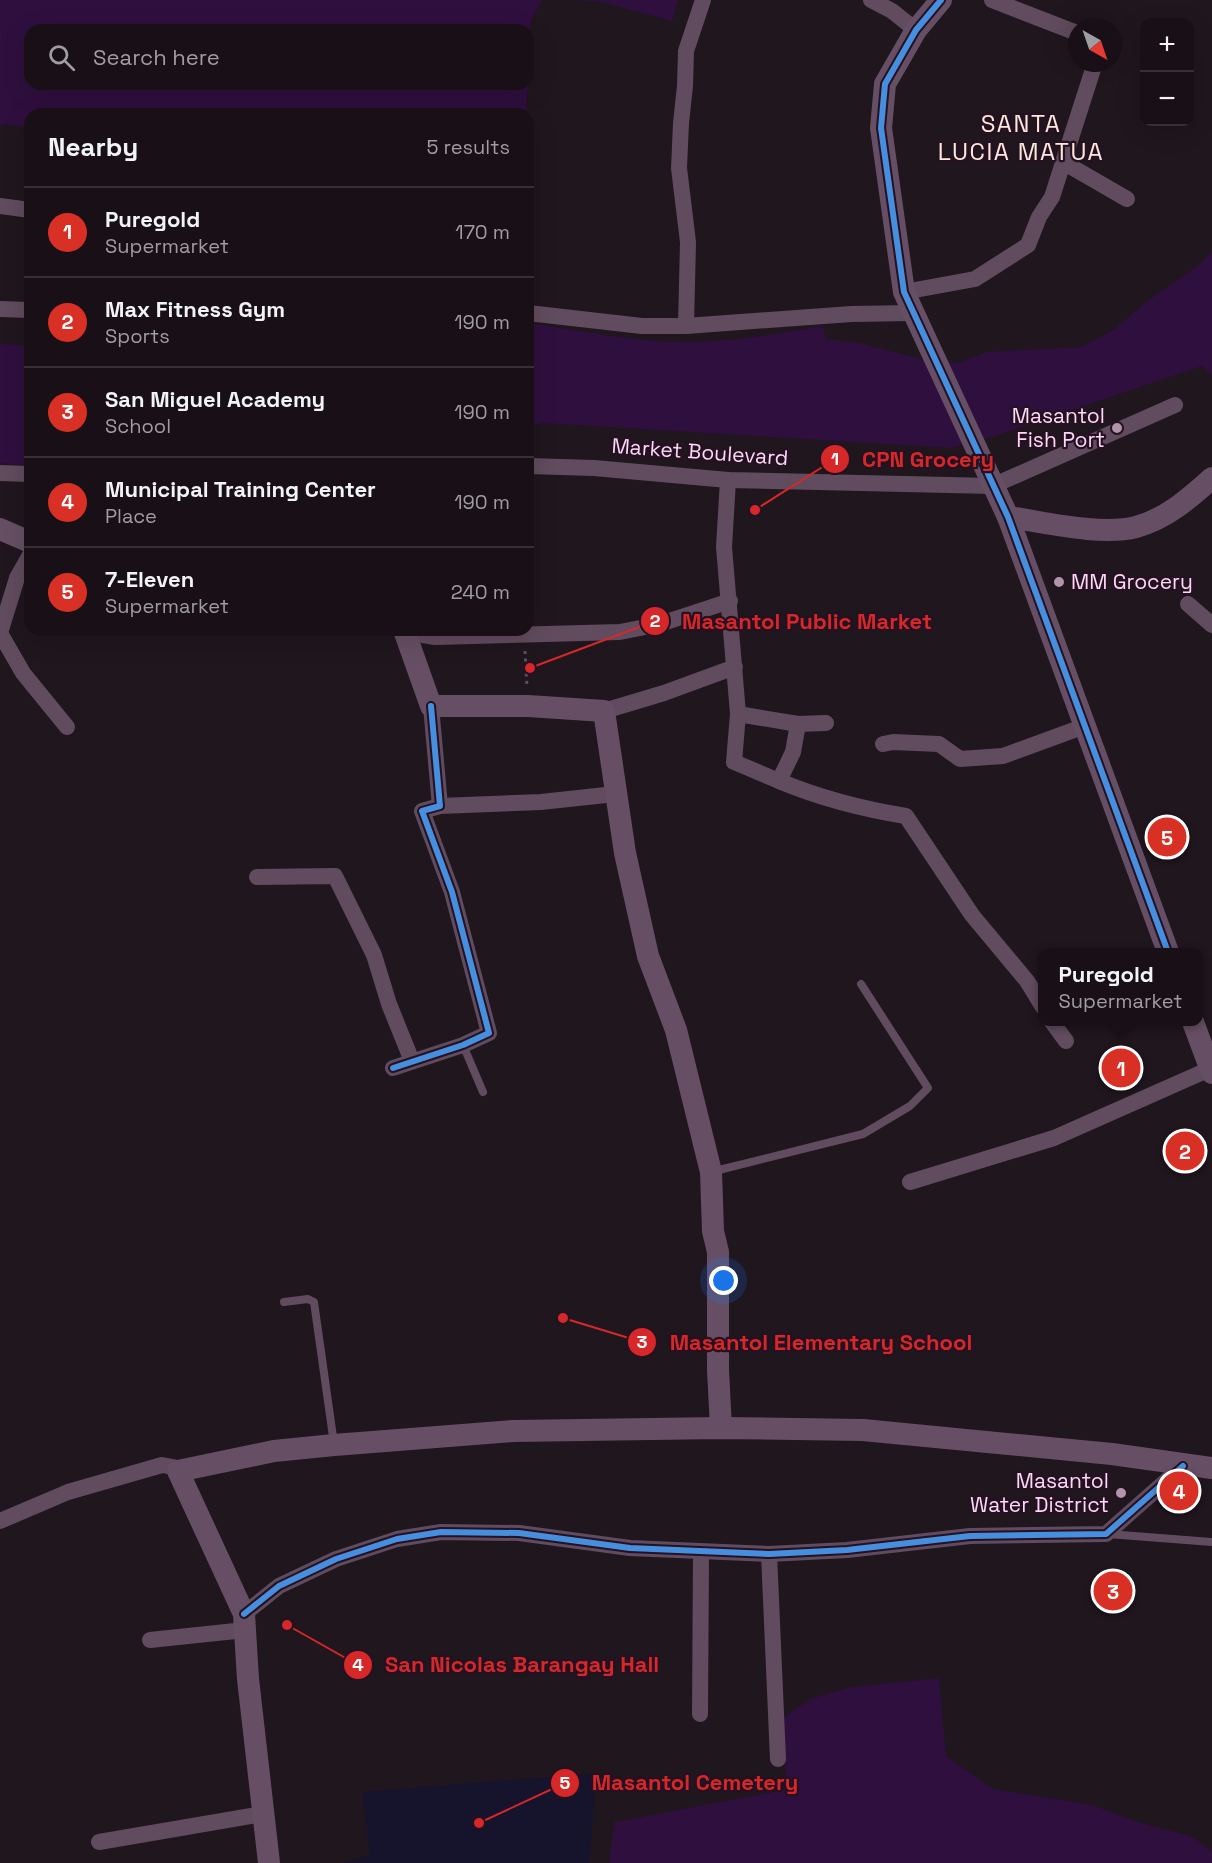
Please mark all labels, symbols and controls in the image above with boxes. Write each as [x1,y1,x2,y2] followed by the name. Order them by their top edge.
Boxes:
[1068,18,1122,72] north arrow
[1140,18,1194,126] map controls
[1140,18,1194,72] button: +
[24,24,534,90] search box
[45,41,78,74] icon: search
[93,43,220,71] text: Search here
[1140,72,1194,126] button: −
[938,108,1104,167] district label: SANTA LUCIA MATUA
[48,130,138,164] text: Nearby
[426,134,510,160] text: 5 results
[105,205,200,233] text: Puregold
[63,219,72,245] text: 1
[455,219,510,245] text: 170 m
[105,233,229,259] text: Supermarket
[105,295,285,323] text: Max Fitness Gym
[62,309,73,335] text: 2
[454,309,510,335] text: 190 m
[105,323,170,349] text: Sports
[105,385,325,413] text: San Miguel Academy
[61,399,74,425] text: 3
[454,399,510,425] text: 190 m
[1012,402,1105,453] place label: Masantol Fish Port
[105,413,171,439] text: School
[1110,421,1124,435] marker: Masantol Fish Port
[611,432,789,471] street label: Market Boulevard
[820,439,1006,479] callout: CPN Grocery
[862,445,994,473] text: CPN Grocery
[831,447,839,470] text: 1
[105,475,376,503] text: Municipal Training Center
[61,489,74,515] text: 4
[454,489,510,515] text: 190 m
[105,503,157,529] text: Place
[105,565,194,593] text: 7-Eleven
[1071,568,1193,595] place label: MM Grocery
[1052,575,1066,589] marker: MM Grocery
[62,579,74,605] text: 5
[451,579,510,605] text: 240 m
[105,593,229,619] text: Supermarket
[640,601,944,641] callout: Masantol Public Market
[682,607,932,635] text: Masantol Public Market
[650,609,661,632] text: 2
[1148,814,1186,860] pin: 5
[1038,948,1203,1026] popup
[1059,960,1154,988] text: Puregold
[1059,988,1182,1014] text: Supermarket
[1102,1046,1140,1090] pin: 1
[1166,1128,1204,1174] pin: 2
[709,1266,738,1295] your location
[627,1322,984,1362] callout: Masantol Elementary School
[670,1328,972,1356] text: Masantol Elementary School
[637,1330,648,1353] text: 3
[970,1467,1109,1518] place label: Masantol Water District
[1160,1468,1198,1514] pin: 4
[1114,1486,1128,1500] marker: Masantol Water District
[1094,1568,1132,1614] pin: 3
[343,1645,671,1685] callout: San Nicolas Barangay Hall
[385,1650,659,1678] text: San Nicolas Barangay Hall
[352,1653,364,1676] text: 4
[550,1763,810,1803] callout: Masantol Cemetery
[592,1768,798,1796] text: Masantol Cemetery
[560,1771,571,1794] text: 5

